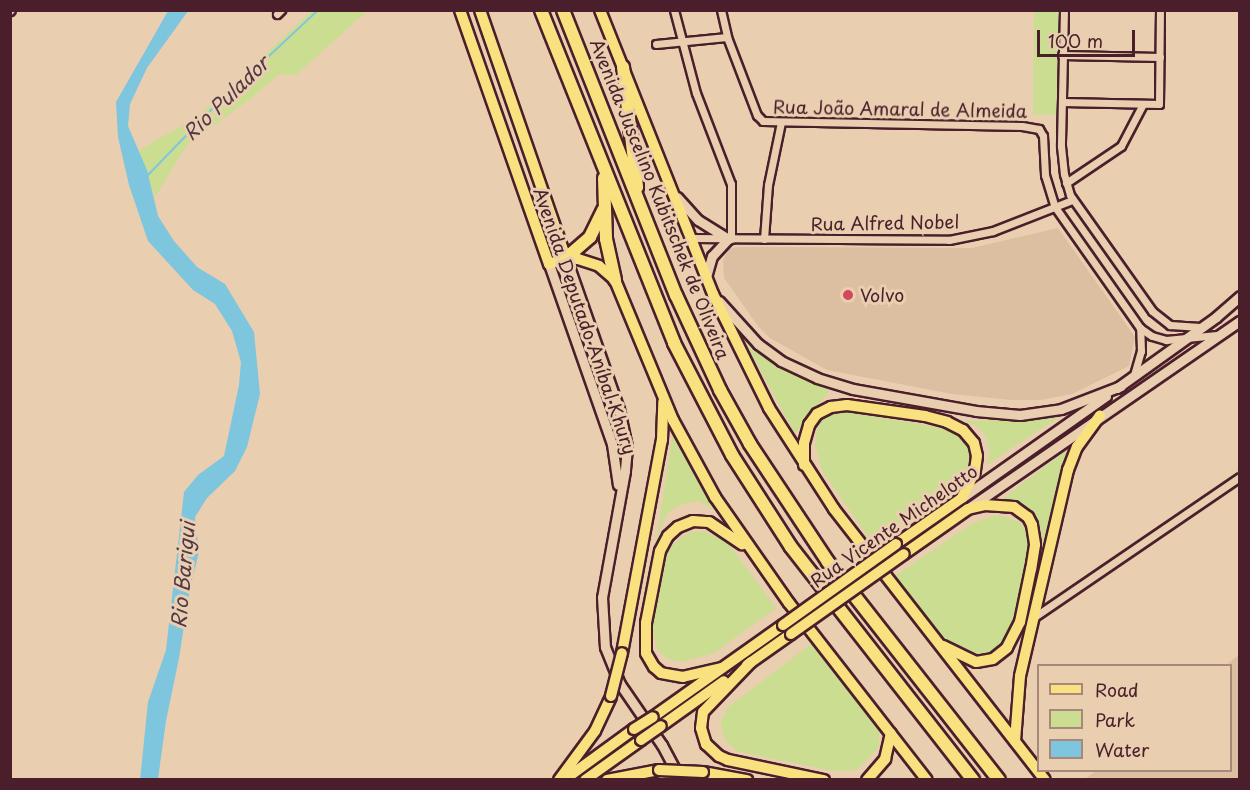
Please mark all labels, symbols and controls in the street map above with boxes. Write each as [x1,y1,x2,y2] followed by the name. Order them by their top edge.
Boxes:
[1040,18,1138,56] scale bar
[1048,27,1103,54] text: 100 m
[585,34,735,364] street label: Avenida Juscelino Kubitschek de Oliveira
[177,50,275,146] water label: Rio Pulador
[772,96,1028,122] street label: Rua João Amaral de Almeida
[529,184,641,458] street label: Avenida Deputado Aníbal Khury
[810,211,960,235] street label: Rua Alfred Nobel
[860,284,904,306] place label: Volvo
[841,288,855,302] marker: Volvo
[806,460,982,592] street label: Rua Vicente Michelotto
[166,520,200,630] water label: Rio Barigui
[1037,664,1232,772] legend
[1095,676,1139,703] text: Road
[1095,706,1135,733] text: Park
[1095,736,1149,763] text: Water

